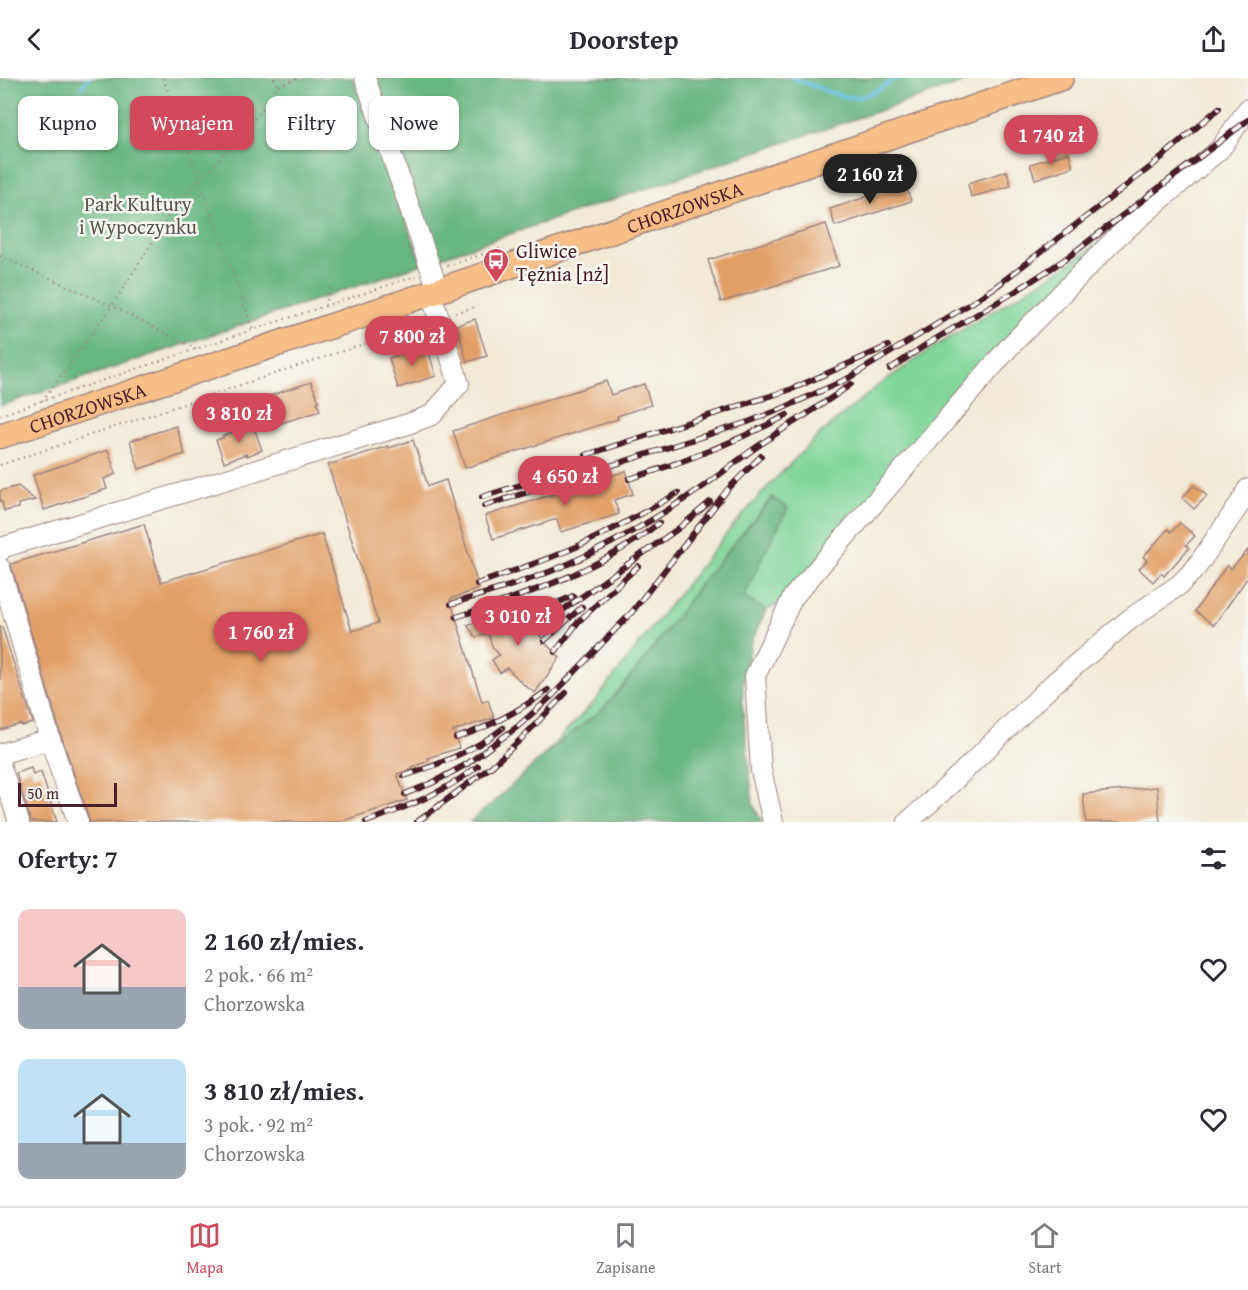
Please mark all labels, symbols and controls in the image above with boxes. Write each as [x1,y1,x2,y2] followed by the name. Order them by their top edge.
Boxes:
[569,19,679,59] text: Doorstep
[18,23,51,56] icon: back
[1197,23,1230,56] icon: share
[18,96,118,150] chip: Kupno
[130,96,254,150] chip: Wynajem
[266,96,357,150] chip: Filtry
[369,96,459,150] chip: Nowe
[989,115,1113,166] pin: 1 740 zł
[1018,120,1084,149] text: 1 740 zł
[808,154,932,205] pin: 2 160 zł
[837,159,903,188] text: 2 160 zł
[622,173,747,240] street label: CHORZOWSKA
[79,189,197,241] park label: Park Kultury i Wypoczynku
[516,236,609,288] place label: Gliwice Tężnia [nż]
[481,246,511,284] bus stop icon: Gliwice Tężnia [nż]
[350,316,474,367] pin: 7 800 zł
[379,321,445,350] text: 7 800 zł
[25,374,149,440] street label: CHORZOWSKA
[177,393,301,444] pin: 3 810 zł
[206,398,272,427] text: 3 810 zł
[503,456,627,507] pin: 4 650 zł
[532,461,598,490] text: 4 650 zł
[456,596,580,647] pin: 3 010 zł
[485,601,551,630] text: 3 010 zł
[199,612,323,663] pin: 1 760 zł
[228,617,294,646] text: 1 760 zł
[18,780,117,808] scale bar
[27,781,59,805] text: 50 m
[18,839,118,878] text: Oferty: 7
[1197,842,1230,875] icon: filters
[204,921,364,960] text: 2 160 zł/mies.
[66,933,138,1005] icon: home
[1197,953,1230,986] icon: heart
[204,960,313,989] text: 2 pok. · 66 m²
[204,989,305,1018] text: Chorzowska
[204,1071,364,1110] text: 3 810 zł/mies.
[66,1083,138,1155] icon: home
[1197,1103,1230,1136] icon: heart
[204,1110,313,1139] text: 3 pok. · 92 m²
[204,1139,305,1168] text: Chorzowska
[186,1219,223,1279] tab: Mapa
[596,1219,656,1279] tab: Zapisane
[1028,1219,1062,1279] tab: Start

